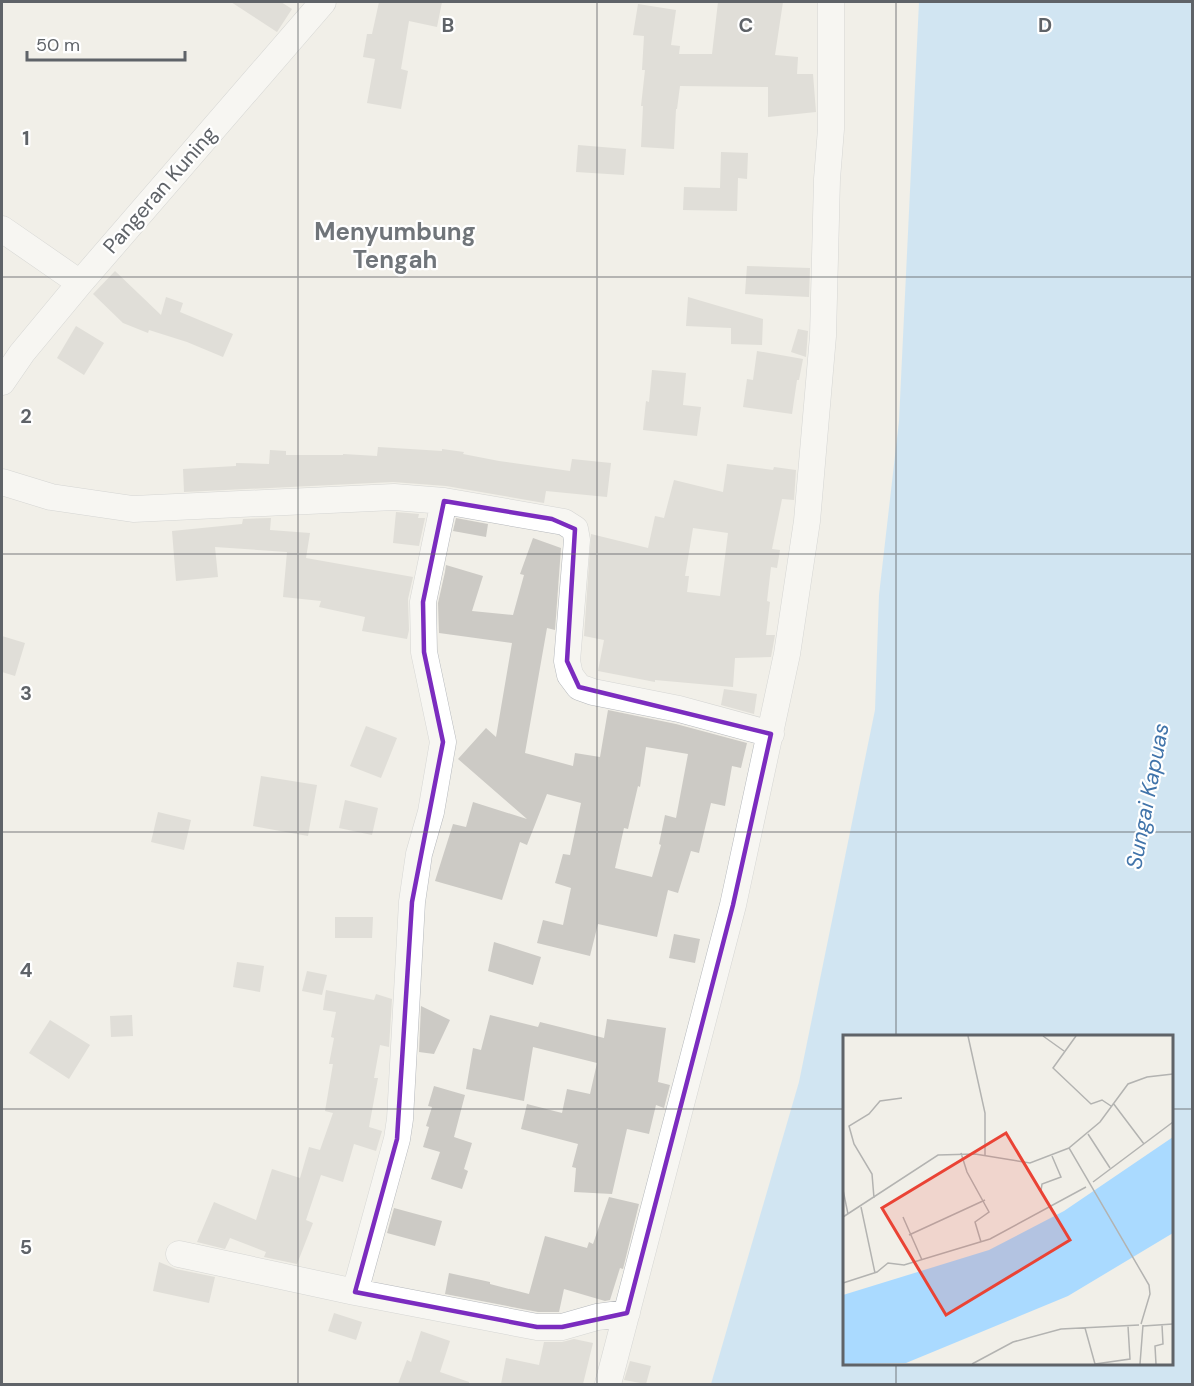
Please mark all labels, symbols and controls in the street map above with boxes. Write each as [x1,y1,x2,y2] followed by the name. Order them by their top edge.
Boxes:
[442,12,454,38] text: B
[739,12,753,38] text: C
[1038,12,1052,38] text: D
[27,24,184,62] scale bar
[36,33,80,57] text: 50 m
[97,120,223,260] street label: Pangeran Kuning
[22,125,30,151] text: 1
[314,216,476,275] district label: Menyumbung Tengah
[20,403,32,429] text: 2
[20,680,32,706] text: 3
[1119,721,1176,872] water label: Sungai Kapuas
[20,957,33,983] text: 4
[843,1035,1173,1365] inset map
[20,1234,32,1260] text: 5

